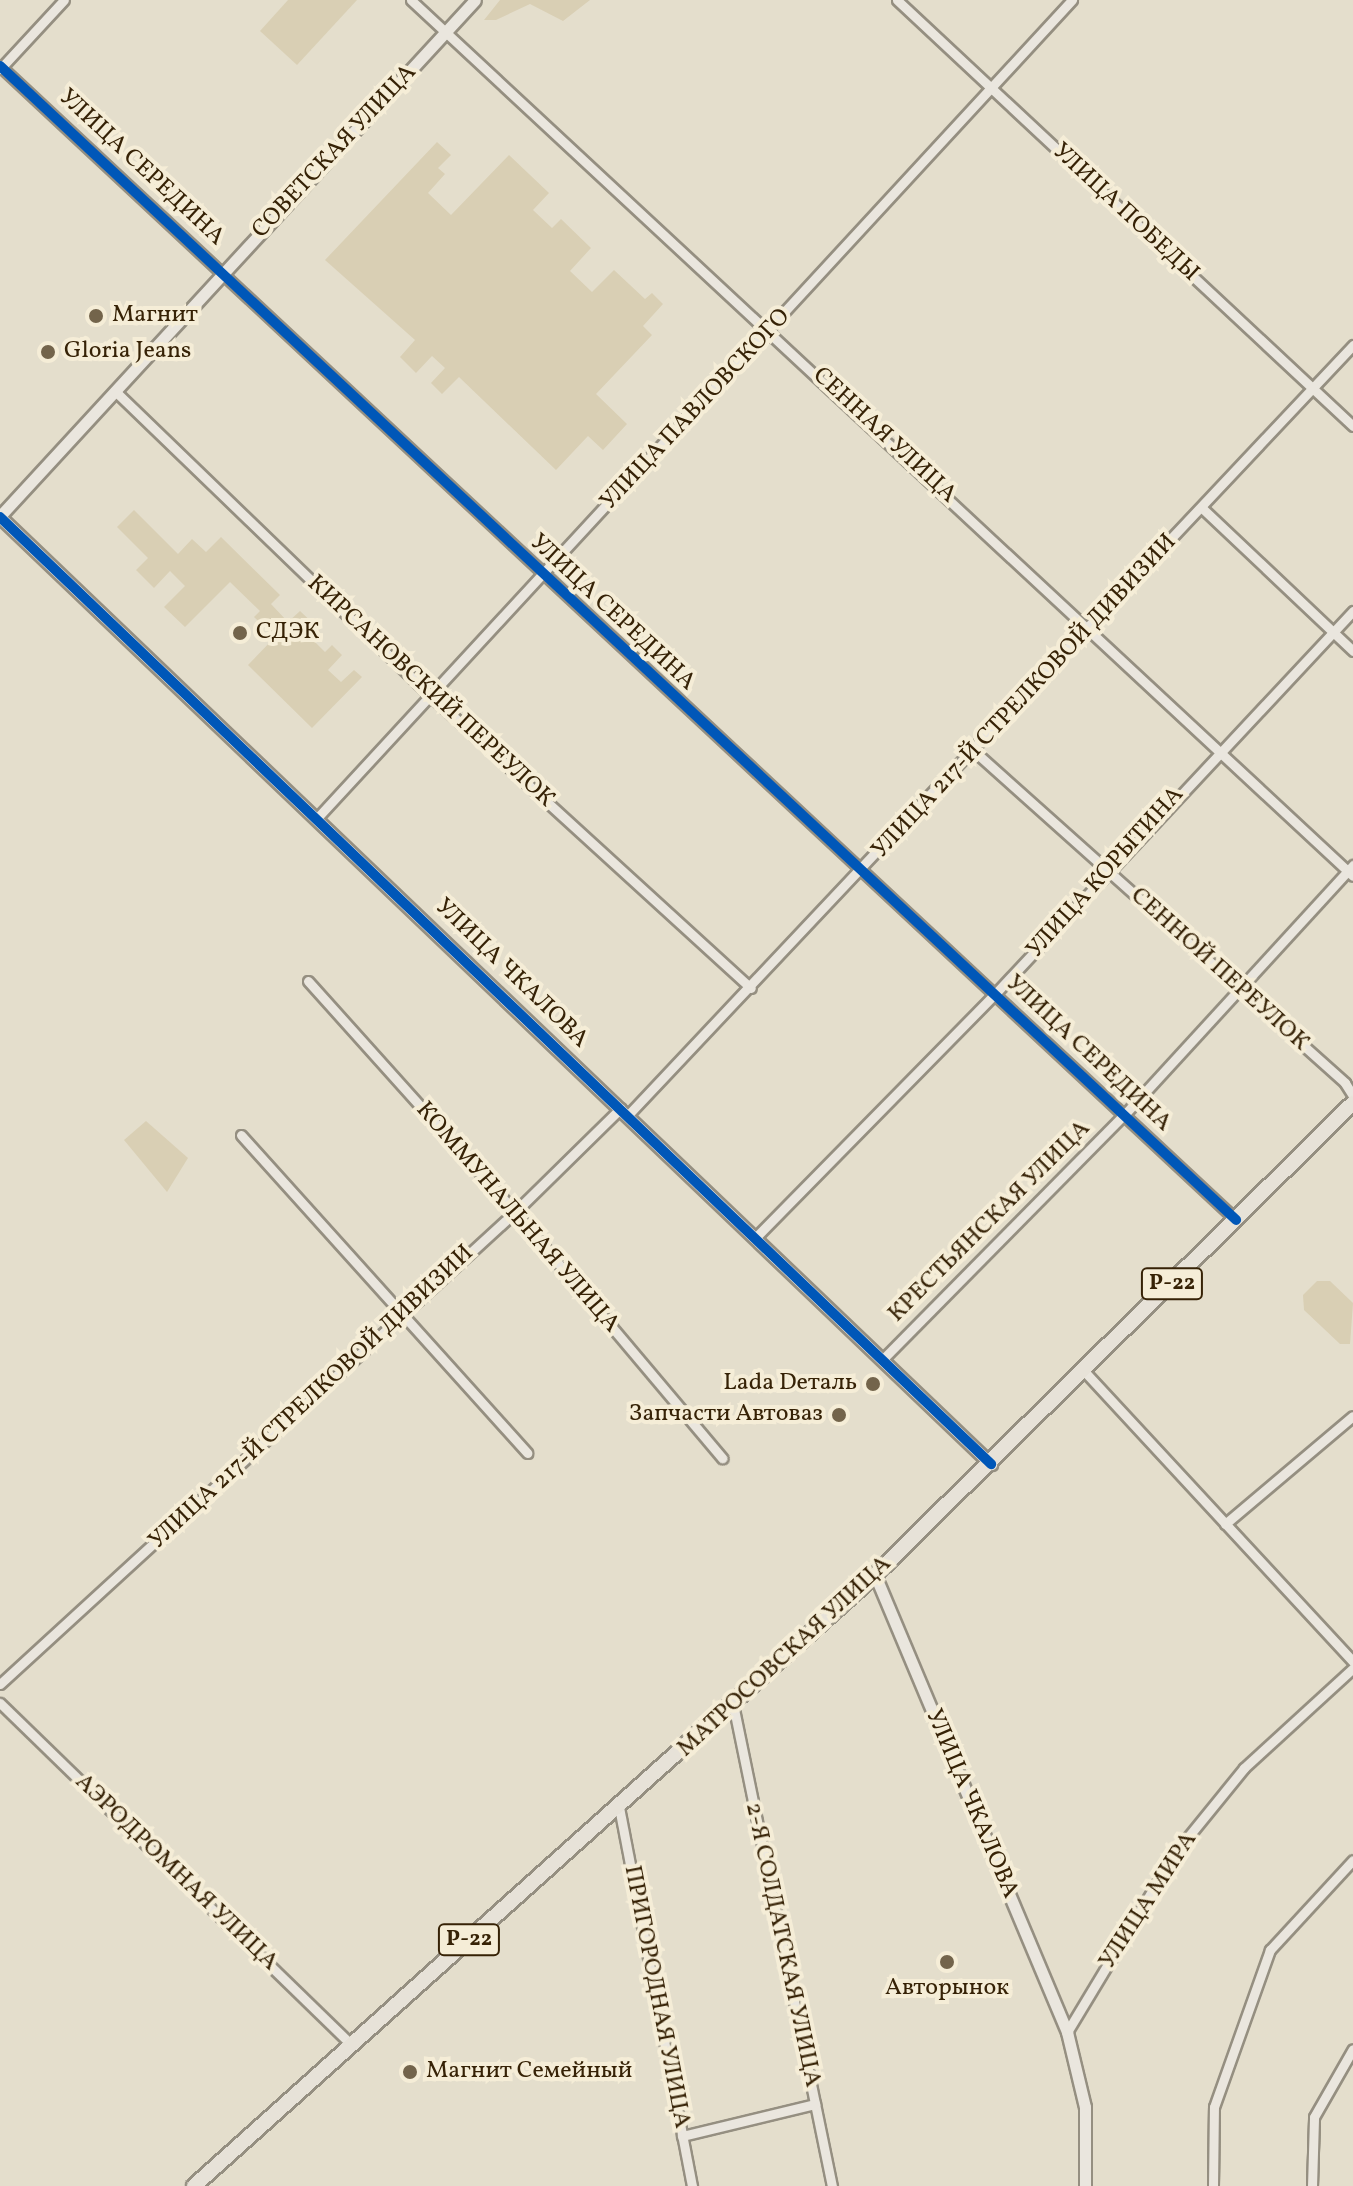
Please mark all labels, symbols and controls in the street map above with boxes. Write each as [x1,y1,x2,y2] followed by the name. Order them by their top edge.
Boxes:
[247,59,423,245] street label: СОВЕТСКАЯ УЛИЦА
[52,84,230,252] street label: УЛИЦА СЕРЕДИНА
[1046,138,1204,288] street label: УЛИЦА ПОБЕДЫ
[112,302,198,330] place label: Магнит
[595,303,797,517] street label: УЛИЦА ПАВЛОВСКОГО
[87,307,105,325] marker: Магнит
[64,338,191,366] place label: Gloria Jeans
[39,343,57,361] marker: Gloria Jeans
[806,362,962,510] street label: СЕННАЯ УЛИЦА
[523,529,701,697] street label: УЛИЦА СЕРЕДИНА
[867,529,1183,865] street label: УЛИЦА 217-Й СТРЕЛКОВОЙ ДИВИЗИИ
[300,570,560,814] street label: КИРСАНОВСКИЙ ПЕРЕУЛОК
[256,619,320,647] place label: СДЭК
[231,624,249,642] marker: СДЭК
[1021,781,1191,965] street label: УЛИЦА КОРЫТИНА
[1124,882,1314,1058] street label: СЕННОЙ ПЕРЕУЛОК
[428,893,594,1055] street label: УЛИЦА ЧКАЛОВА
[999,970,1177,1138] street label: УЛИЦА СЕРЕДИНА
[409,1097,625,1339] street label: КОММУНАЛЬНАЯ УЛИЦА
[883,1115,1097,1329] street label: КРЕСТЬЯНСКАЯ УЛИЦА
[144,1240,480,1556] street label: УЛИЦА 217-Й СТРЕЛКОВОЙ ДИВИЗИИ
[1140,1266,1204,1302] road number: Р-22
[723,1370,857,1398] place label: Lada Dеталь
[864,1375,882,1393] marker: Lada Dеталь
[629,1401,823,1429] place label: Запчасти Автоваз
[830,1406,848,1424] marker: Запчасти Автоваз
[672,1550,898,1764] street label: МАТРОСОВСКАЯ УЛИЦА
[918,1705,1024,1903] street label: УЛИЦА ЧКАЛОВА
[68,1768,284,1978] street label: АЭРОДРОМНАЯ УЛИЦА
[738,1800,826,2090] street label: 2-Я СОЛДАТСКАЯ УЛИЦА
[1094,1827,1204,1975] street label: УЛИЦА МИРА
[616,1863,696,2131] street label: ПРИГОРОДНАЯ УЛИЦА
[437,1922,501,1958] road number: Р-22
[938,1953,956,1971] marker: Авторынок
[885,1975,1009,2003] place label: Авторынок
[426,2058,632,2086] place label: Магнит Семейный
[401,2063,419,2081] marker: Магнит Семейный

